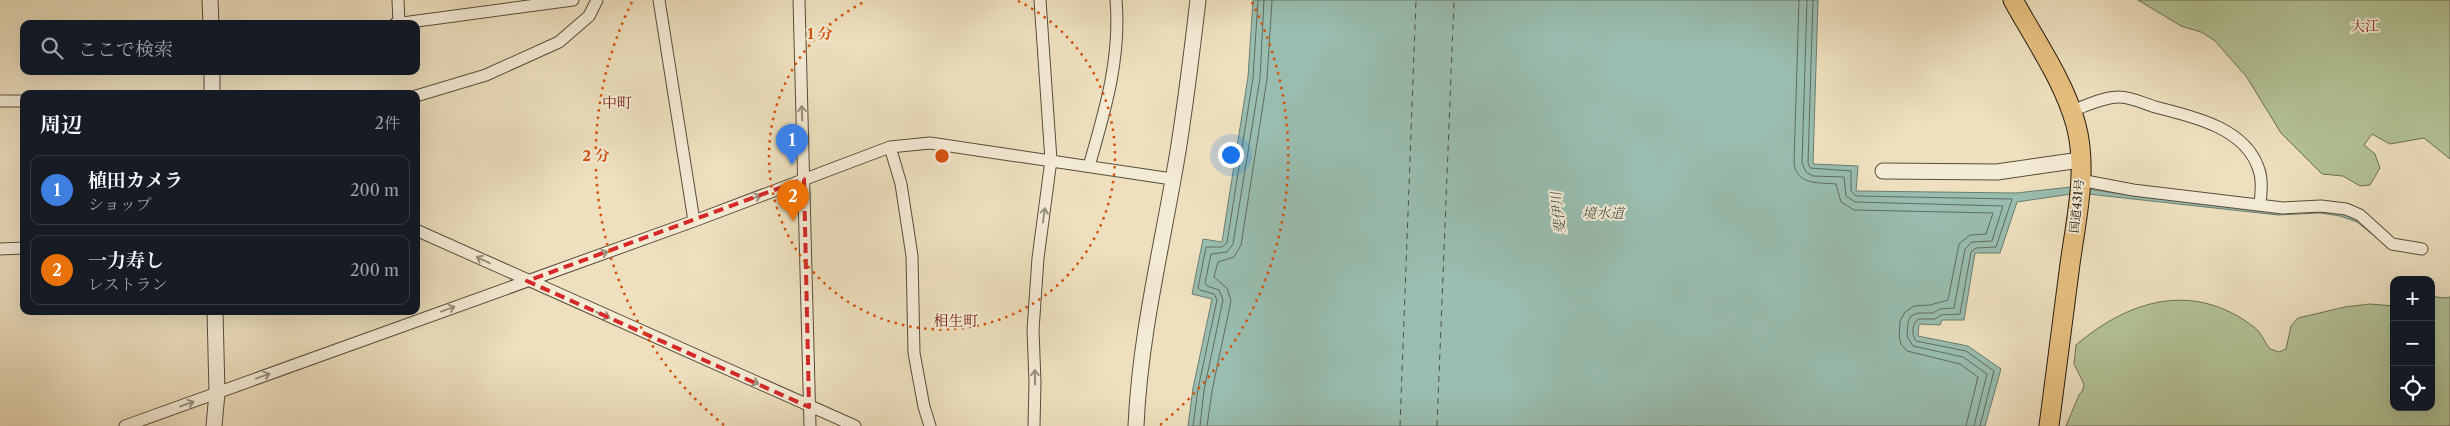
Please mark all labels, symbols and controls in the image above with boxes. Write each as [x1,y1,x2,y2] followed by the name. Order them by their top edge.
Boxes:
[2351,17,2379,35] district label: 大江
[20,20,420,75] search box
[807,24,833,43] text: 1 分
[38,34,66,62] icon: search
[78,38,173,61] text: ここで検索
[602,93,632,112] district label: 中町
[798,105,807,121] one-way arrow
[40,112,82,137] text: 周辺
[375,113,400,133] text: 2件
[776,124,808,165] pin: 1
[1218,142,1244,168] your location
[582,146,610,165] text: 2 分
[933,147,951,165] centre of rings
[88,169,183,192] text: 植田カメラ
[2066,178,2087,234] street label: 国道431号
[53,180,61,200] text: 1
[350,180,399,200] text: 200 m
[777,180,809,221] pin: 2
[1547,189,1569,235] water label: 斐伊川
[746,193,761,202] one-way arrow
[88,194,152,214] text: ショップ
[1582,204,1626,222] water label: 境水道
[1039,208,1049,224] one-way arrow
[88,249,164,272] text: 一力寿し
[593,249,608,258] one-way arrow
[476,255,491,265] one-way arrow
[52,260,62,280] text: 2
[350,260,399,280] text: 200 m
[88,274,168,294] text: レストラン
[2390,276,2435,411] map controls
[2390,276,2435,321] button: +
[440,304,456,313] one-way arrow
[595,310,610,320] one-way arrow
[933,311,979,330] district label: 相生町
[2390,321,2435,366] button: −
[2390,366,2435,411] button: locate
[1030,370,1040,386] one-way arrow
[254,371,270,380] one-way arrow
[744,376,759,386] one-way arrow
[179,398,195,408] one-way arrow

